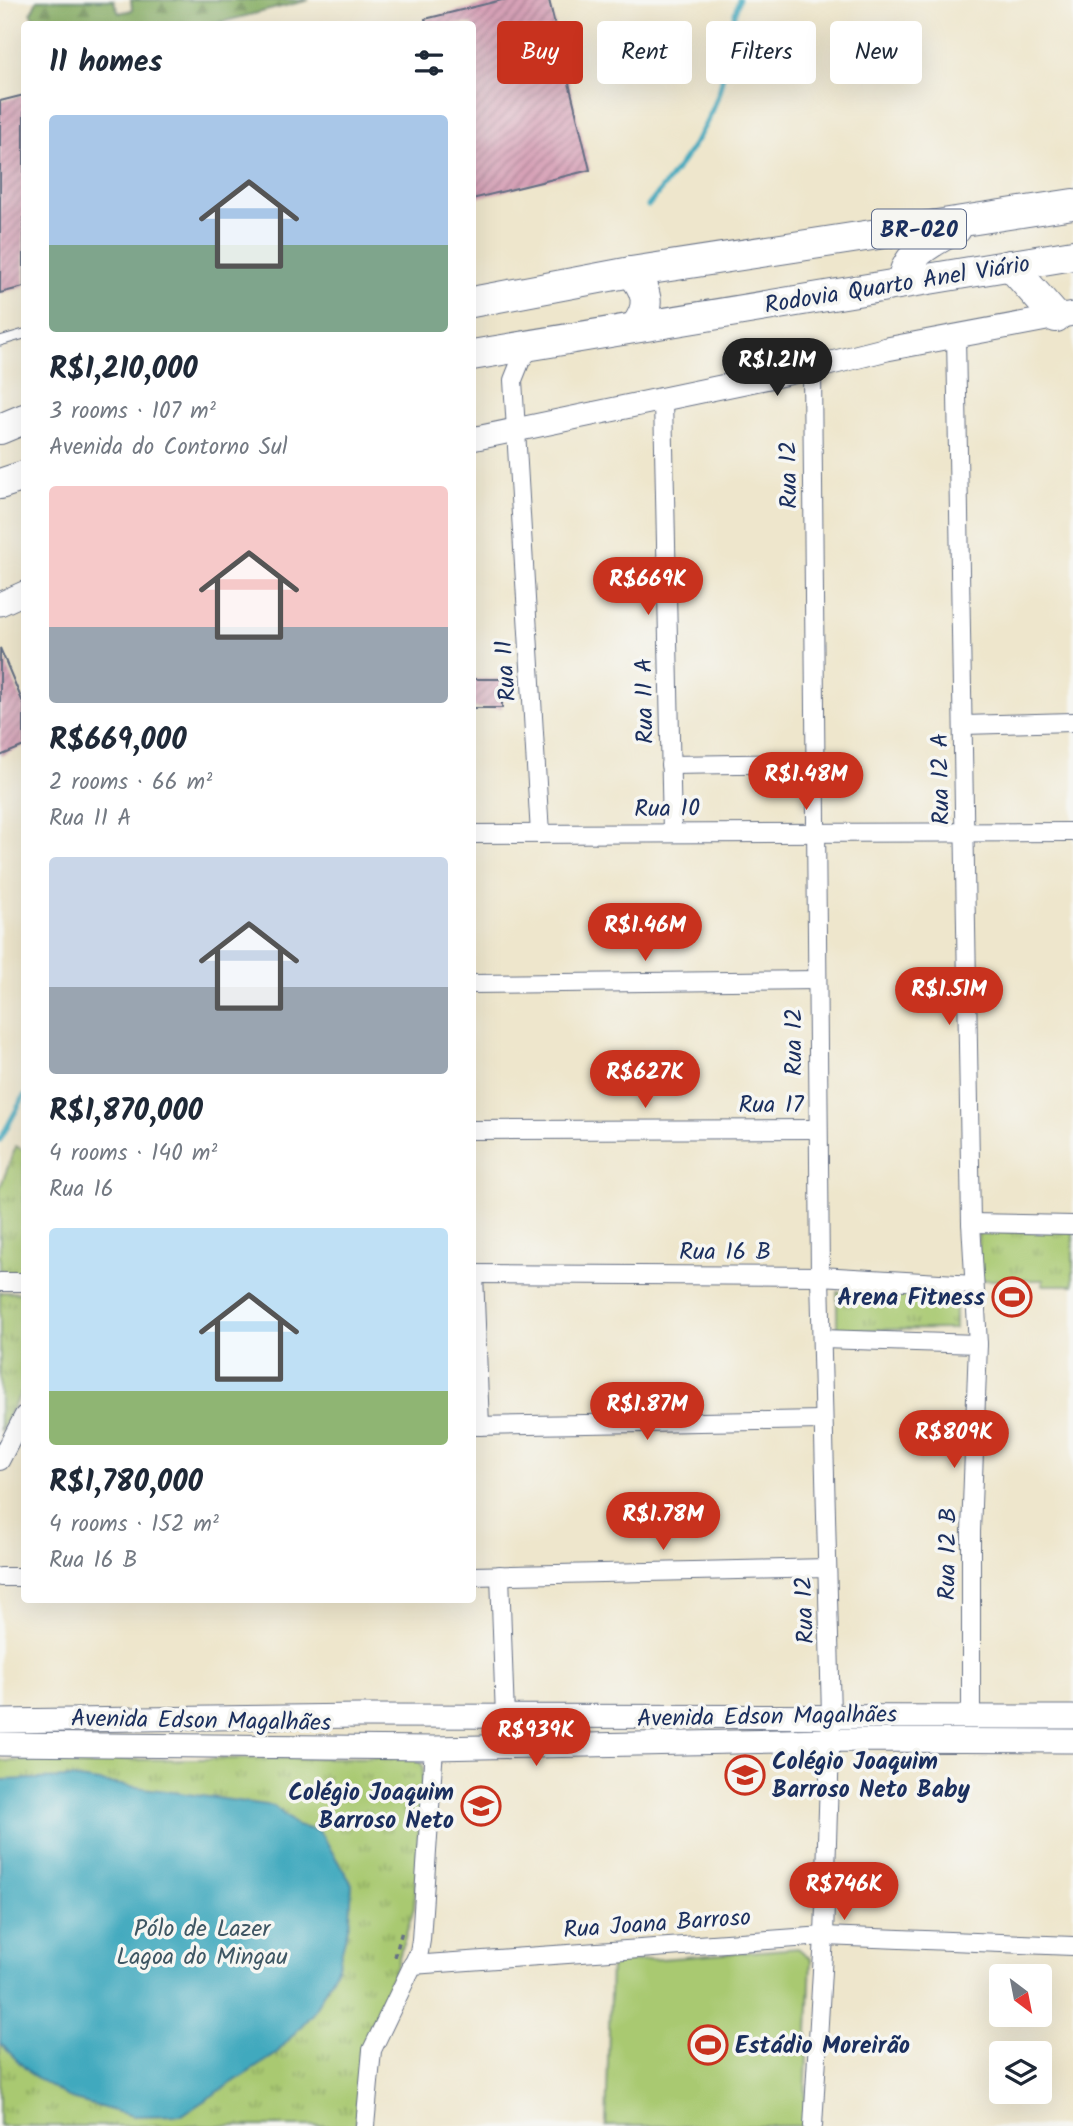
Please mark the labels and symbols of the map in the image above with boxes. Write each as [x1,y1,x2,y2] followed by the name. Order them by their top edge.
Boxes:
[872,210,966,248] road number: BR-020
[762,245,1033,326] street label: Rodovia Quarto Anel Viário
[712,338,842,398] pin: R$1.21M
[769,441,810,509] street label: Rua 12
[591,558,705,617] pin: R$669K
[485,639,528,703] street label: Rua 11
[625,658,666,744] street label: Rua 11 A
[921,733,962,825] street label: Rua 12 A
[741,752,871,812] pin: R$1.48M
[634,789,700,830] street label: Rua 10
[580,904,710,963] pin: R$1.46M
[884,968,1014,1027] pin: R$1.51M
[775,1008,814,1076] street label: Rua 12
[588,1050,702,1110] pin: R$627K
[738,1086,804,1125] street label: Rua 17
[679,1233,771,1272] street label: Rua 16 B
[991,1276,1033,1318] sports icon: Arena Fitness
[837,1279,985,1318] place label: Arena Fitness
[582,1382,712,1442] pin: R$1.87M
[897,1410,1011,1470] pin: R$809K
[598,1492,728,1552] pin: R$1.78M
[928,1507,969,1601] street label: Rua 12 B
[785,1575,826,1645] street label: Rua 12
[637,1696,898,1739] street label: Avenida Edson Magalhães
[70,1700,331,1743] street label: Avenida Edson Magalhães
[479,1708,593,1768] pin: R$939K
[772,1743,971,1810] place label: Colégio Joaquim Barroso Neto Baby
[724,1754,766,1796] school or university icon: Colégio Joaquim Barroso Neto Baby
[288,1774,454,1841] place label: Colégio Joaquim Barroso Neto
[460,1785,502,1827] school or university icon: Colégio Joaquim Barroso Neto
[787,1862,901,1922] pin: R$746K
[562,1898,752,1951] street label: Rua Joana Barroso
[116,1910,288,1977] park label: Pólo de Lazer Lagoa do Mingau
[989,1964,1052,2026] north arrow
[687,2024,729,2066] sports icon: Estádio Moreirão
[735,2027,910,2066] place label: Estádio Moreirão

